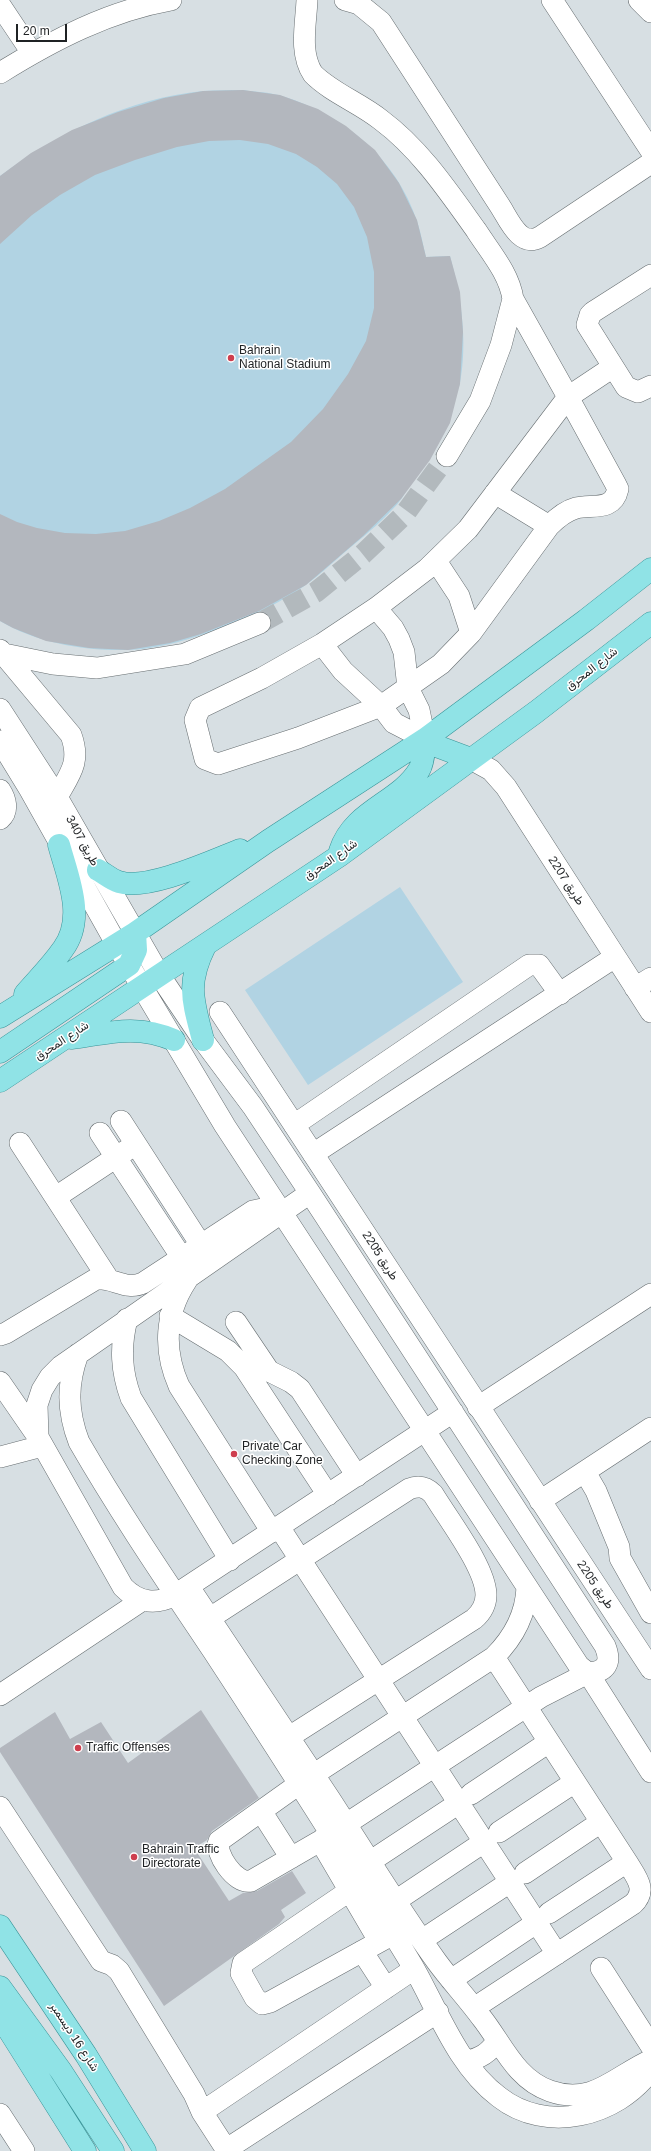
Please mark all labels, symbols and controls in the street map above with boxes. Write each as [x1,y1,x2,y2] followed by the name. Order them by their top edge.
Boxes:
[18,16,69,42] scale bar
[23,24,50,38] text: 20 m
[239,344,330,372] place label: Bahrain National Stadium
[226,353,236,363] marker: Bahrain National Stadium
[563,644,621,694] street label: شارع المحرق
[62,813,102,869] street label: طريق 3407
[302,837,360,883] street label: شارع المحرق
[545,854,587,908] street label: طريق 2207
[32,1018,92,1064] street label: شارع المحرق
[359,1229,401,1283] street label: طريق 2205
[242,1440,323,1468] place label: Private Car Checking Zone
[229,1449,239,1459] marker: Private Car Checking Zone
[574,1558,616,1612] street label: طريق 2205
[86,1741,170,1755] place label: Traffic Offenses
[73,1743,83,1753] marker: Traffic Offenses
[142,1843,219,1871] place label: Bahrain Traffic Directorate
[129,1852,139,1862] marker: Bahrain Traffic Directorate
[46,2000,102,2074] street label: شارع 16 ديسمبر

